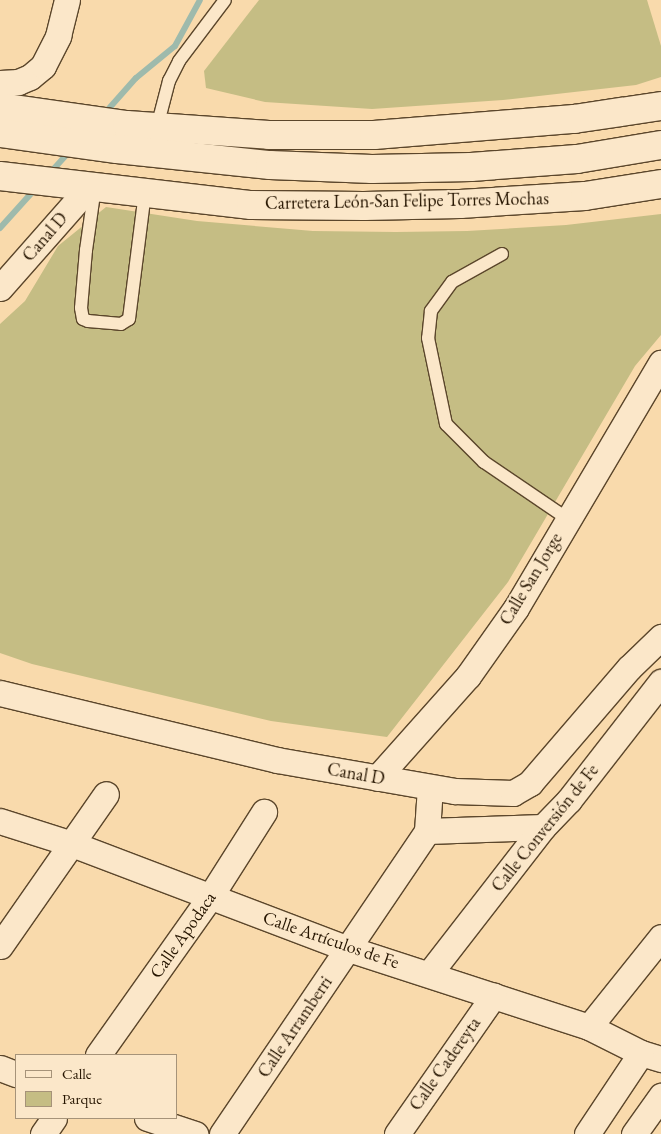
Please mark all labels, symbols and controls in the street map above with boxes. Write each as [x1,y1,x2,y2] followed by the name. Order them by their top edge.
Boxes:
[265,188,549,214] street label: Carretera León-San Felipe Torres Mochas
[18,208,72,266] street label: Canal D
[495,529,567,629] street label: Calle San Jorge
[325,758,387,790] street label: Canal D
[487,760,603,896] street label: Calle Conversión de Fe
[145,888,221,982] street label: Calle Apodaca
[260,907,402,973] street label: Calle Artículos de Fe
[253,972,337,1082] street label: Calle Arramberri
[405,1013,485,1115] street label: Calle Cadereyta
[15,1054,178,1119] legend
[62,1064,92,1083] text: Calle
[62,1089,102,1108] text: Parque

